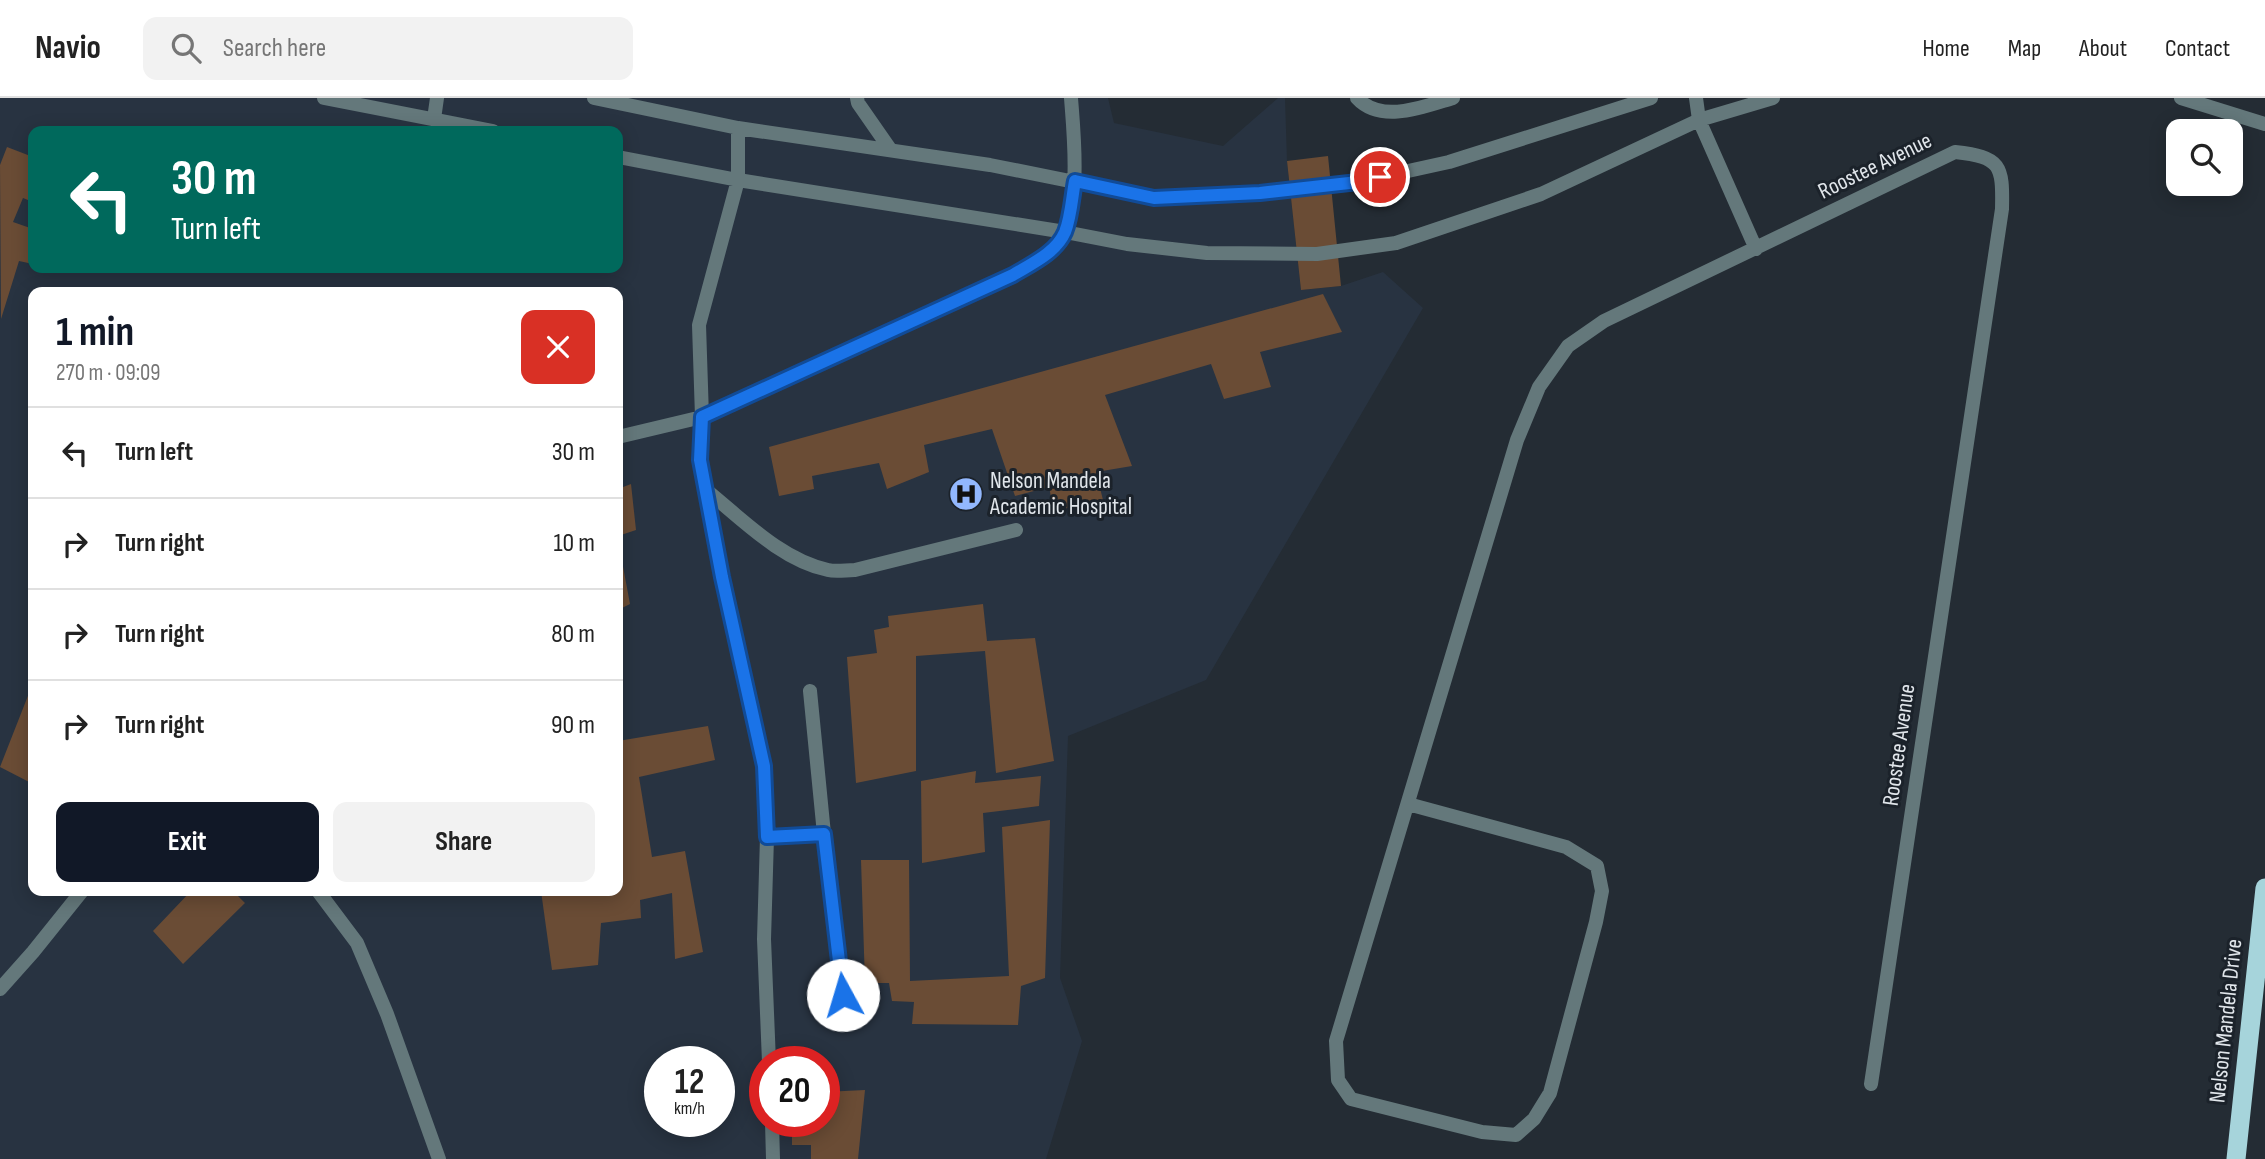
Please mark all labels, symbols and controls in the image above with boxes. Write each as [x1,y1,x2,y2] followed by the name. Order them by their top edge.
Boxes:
[143,17,633,80] search box
[35,28,101,68] text: Navio
[167,29,205,67] icon: search
[223,33,326,64] text: Search here
[1922,34,1970,63] text: Home
[2008,34,2041,63] text: Map
[2079,34,2127,63] text: About
[2165,34,2230,63] text: Contact
[2166,119,2243,196] map controls
[2166,119,2243,196] button: search
[1814,126,1936,206] street label: Roostee Avenue
[1350,147,1410,207] pin
[171,150,256,209] text: 30 m
[56,154,147,245] icon: left
[1361,158,1399,196] icon: arrive
[171,210,261,249] text: Turn left
[56,307,134,358] text: 1 min
[521,310,595,384] button: close
[56,359,160,387] text: 270 m · 09:09
[56,434,94,472] icon: left
[115,437,193,468] text: Turn left
[552,437,595,468] text: 30 m
[989,467,1132,521] place label: Nelson Mandela Academic Hospital
[947,475,985,513] hospital icon: Nelson Mandela Academic Hospital
[56,525,94,563] icon: right
[115,528,204,559] text: Turn right
[553,528,595,559] text: 10 m
[56,616,94,654] icon: right
[115,619,204,650] text: Turn right
[551,619,595,650] text: 80 m
[1877,682,1921,808] street label: Roostee Avenue
[56,707,94,745] icon: right
[115,710,204,741] text: Turn right
[551,710,595,741] text: 90 m
[56,802,319,882] button: Exit
[333,802,595,882] button: Share
[2203,938,2249,1104] street label: Nelson Mandela Drive
[806,958,880,1032] position arrow
[749,1046,840,1137] speed limit sign: 20
[675,1061,704,1104] text: 12
[674,1098,705,1119] text: km/h

